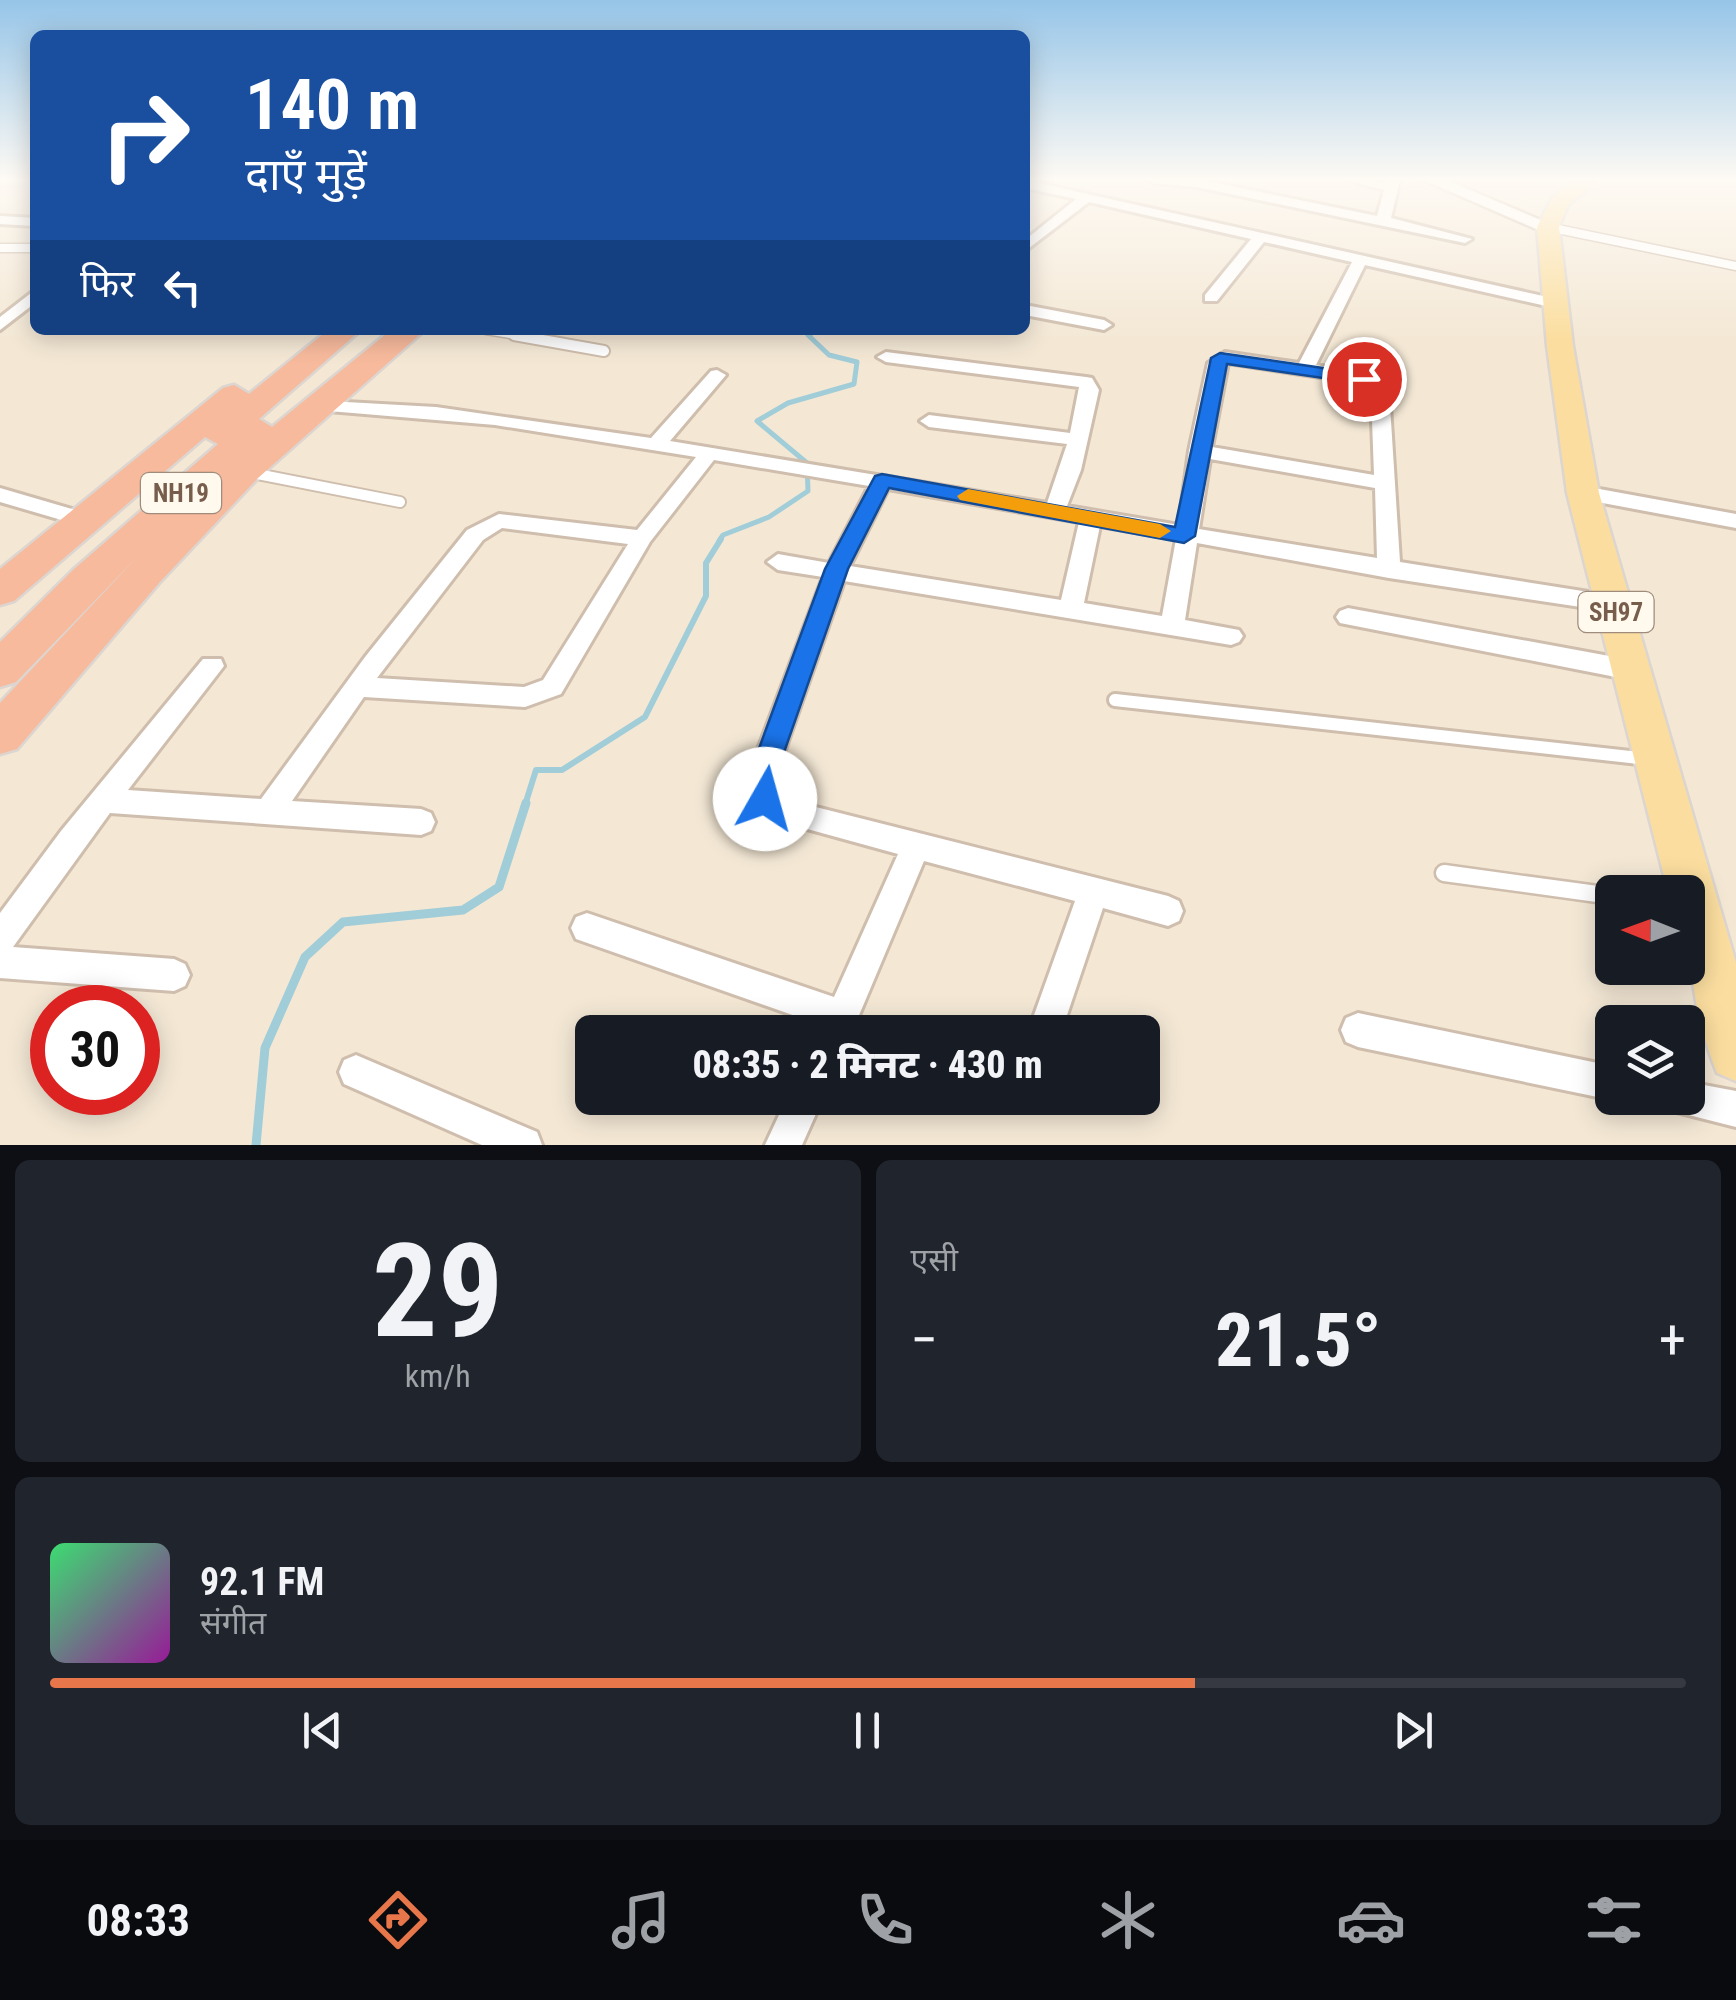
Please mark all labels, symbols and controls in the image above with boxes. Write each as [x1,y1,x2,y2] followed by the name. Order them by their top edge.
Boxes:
[245,64,419,146] text: 140 m
[80,70,210,200] icon: right
[245,148,367,201] text: दाएँ मुड़ें
[155,260,210,315] icon: left
[80,262,135,306] text: फिर
[1322,337,1407,422] pin
[1337,352,1392,407] icon: arrive
[141,473,221,513] road number: NH19
[1578,592,1654,632] road number: SH97
[713,747,817,851] position arrow
[1595,875,1705,985] north arrow
[1595,875,1705,1115] map controls
[30,985,160,1115] speed limit sign: 30
[1595,1005,1705,1115] button: layers
[692,1043,1043,1087] text: 08:35 · 2 मिनट · 430 m
[372,1215,503,1368] text: 29
[911,1241,958,1279] text: एसी
[1215,1296,1381,1384] text: 21.5°
[911,1308,938,1372] text: −
[1659,1308,1686,1372] text: +
[405,1357,471,1395] text: km/h
[200,1560,324,1604] text: 92.1 FM
[200,1604,266,1642] text: संगीत
[295,1703,350,1758] icon: previous
[840,1703,895,1758] icon: pause
[1386,1703,1441,1758] icon: next
[363,1885,433,1955] icon: directions
[606,1885,676,1955] icon: music
[850,1885,920,1955] icon: phone
[1093,1885,1163,1955] icon: climate
[1336,1885,1406,1955] icon: car
[1579,1885,1649,1955] icon: filters
[87,1894,190,1947] text: 08:33

